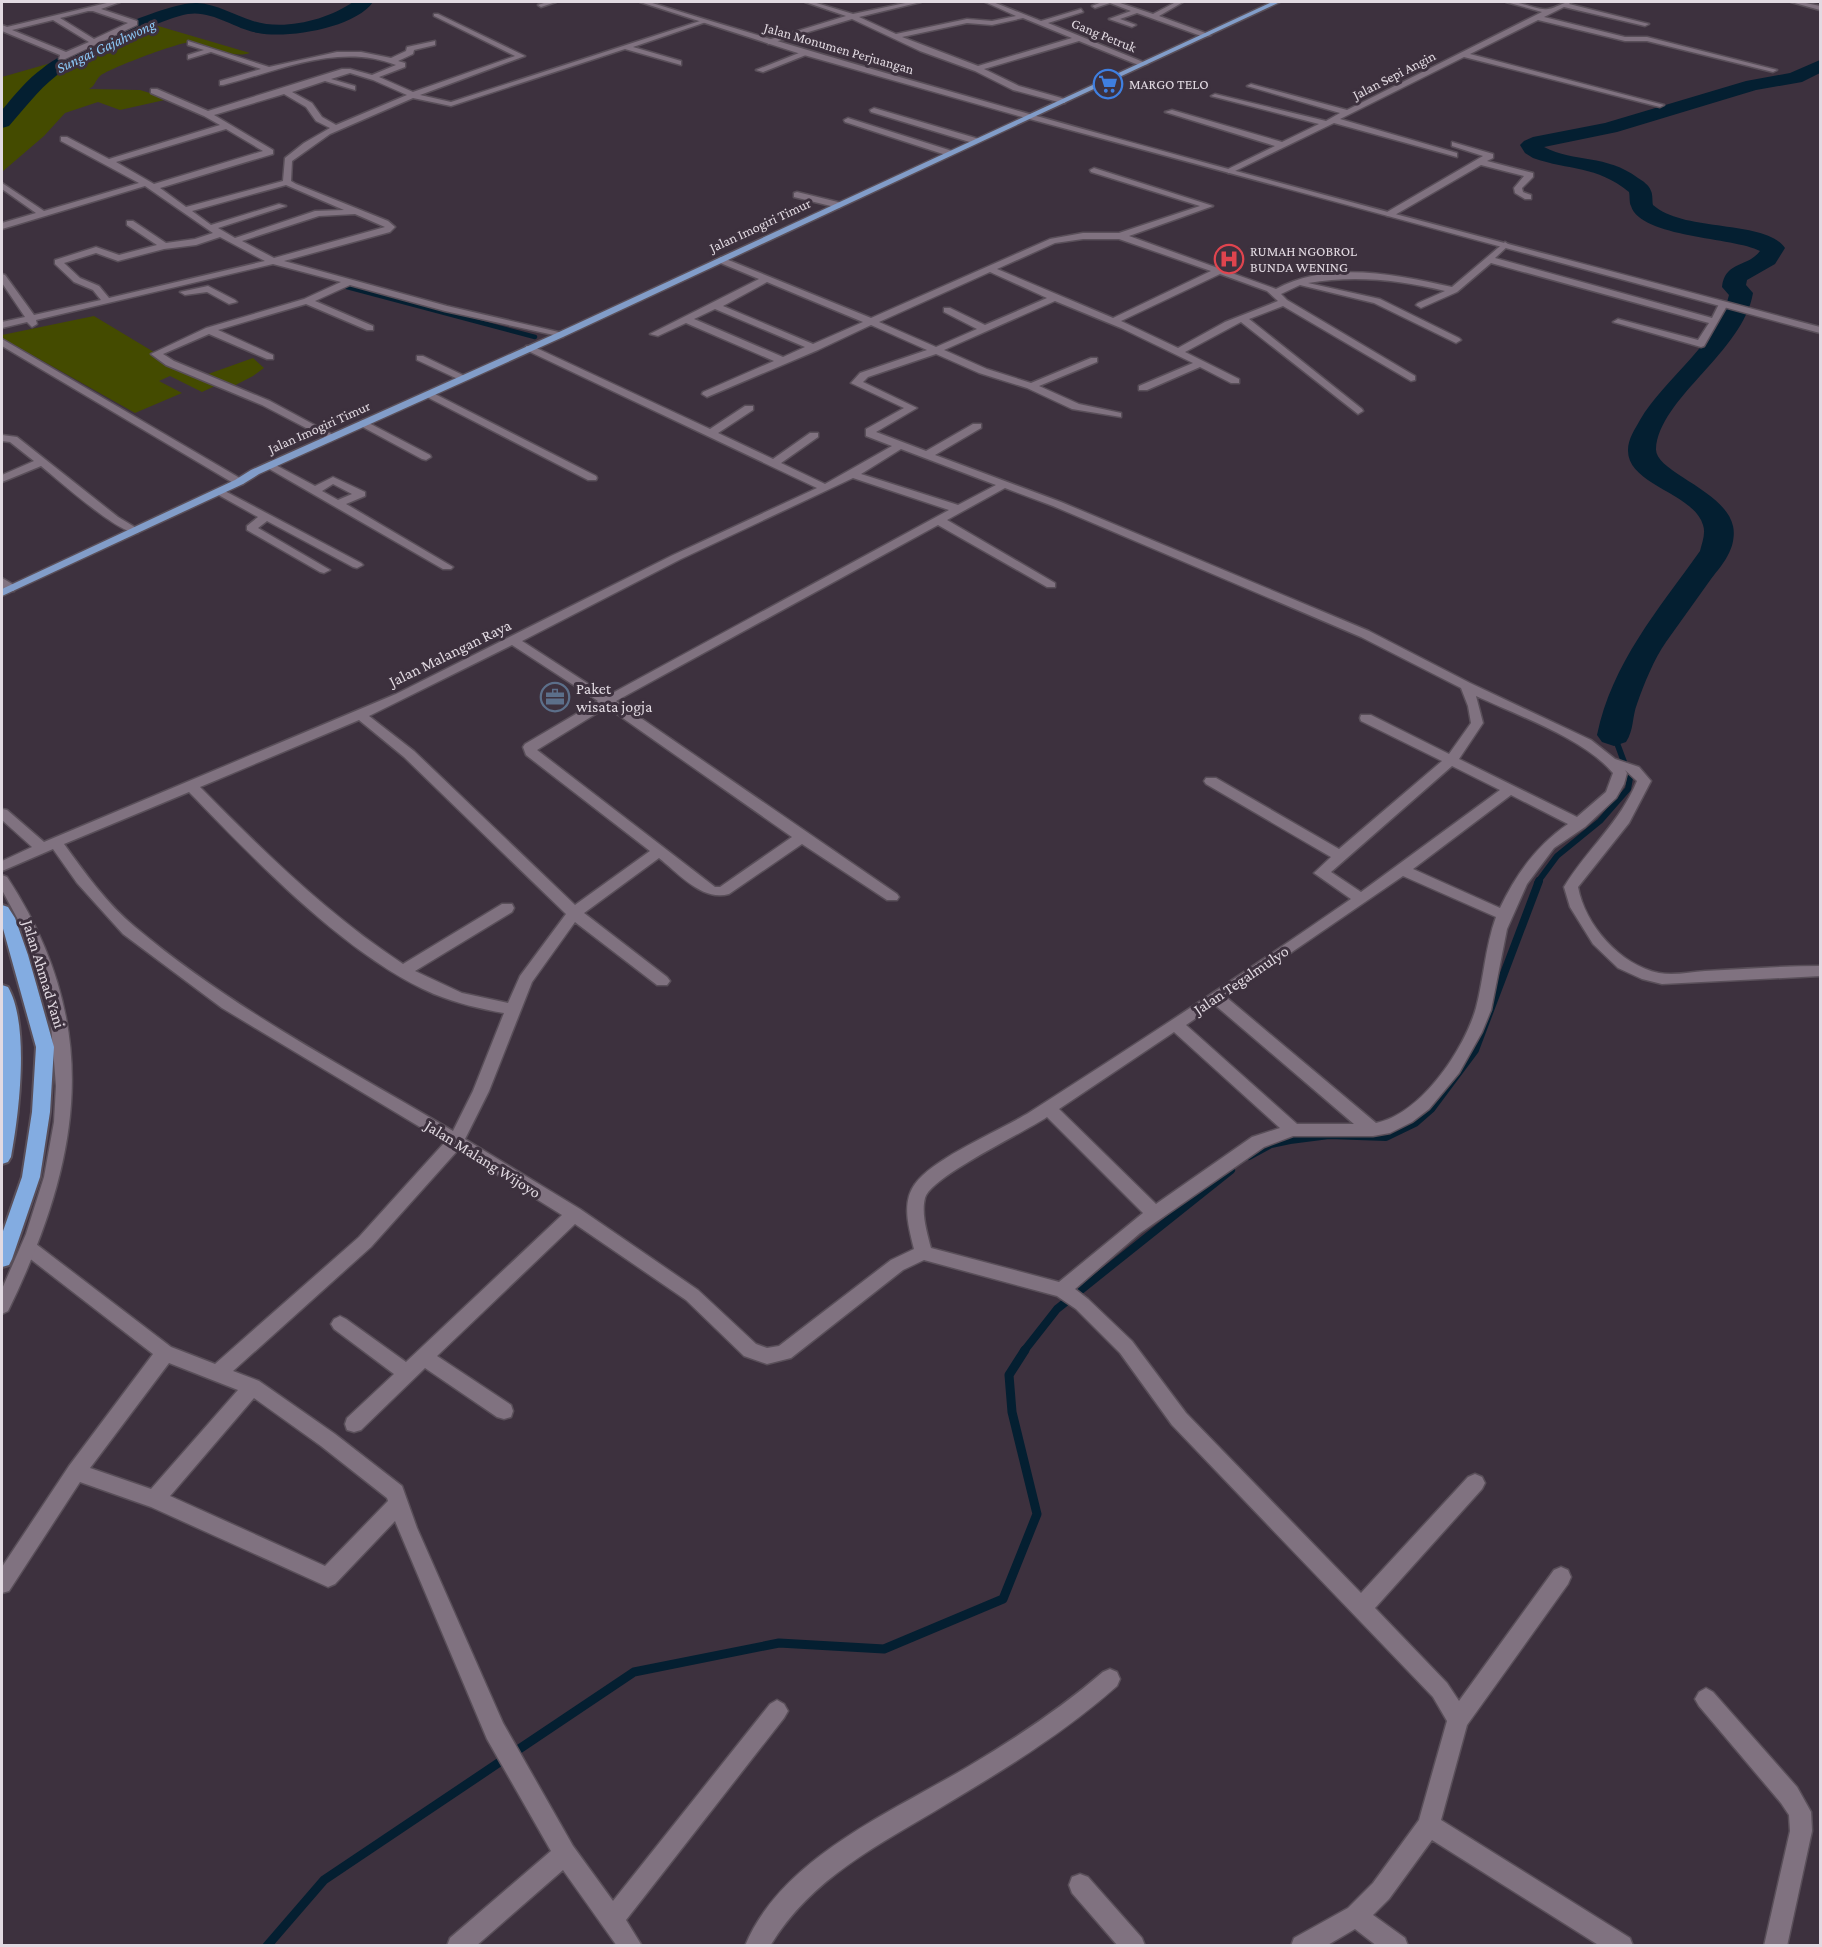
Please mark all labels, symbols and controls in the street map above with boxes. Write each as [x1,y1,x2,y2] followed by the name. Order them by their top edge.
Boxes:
[1069,15,1139,55] street label: Gang Petruk
[54,16,159,77] water label: Sungai Gajahwong
[760,18,916,78] street label: Jalan Monumen Perjuangan
[1348,47,1438,104] street label: Jalan Sepi Angin
[1092,68,1124,100] supermarket icon: MARGO TELO
[1129,76,1209,92] place label: MARGO TELO
[705,194,813,256] street label: Jalan Imogiri Timur
[1213,243,1245,275] hospital icon: RUMAH NGOBROL BUNDA WENING
[1250,243,1357,275] place label: RUMAH NGOBROL BUNDA WENING
[264,397,373,457] street label: Jalan Imogiri Timur
[384,616,515,692] street label: Jalan Malangan Raya
[576,680,653,716] place label: Paket wisata jogja
[539,681,571,713] office icon: Paket wisata jogja
[18,916,69,1031] street label: Jalan Ahmad Yani
[1189,942,1292,1020] street label: Jalan Tegalmulyo
[420,1116,544,1202] street label: Jalan Malang Wijoyo

